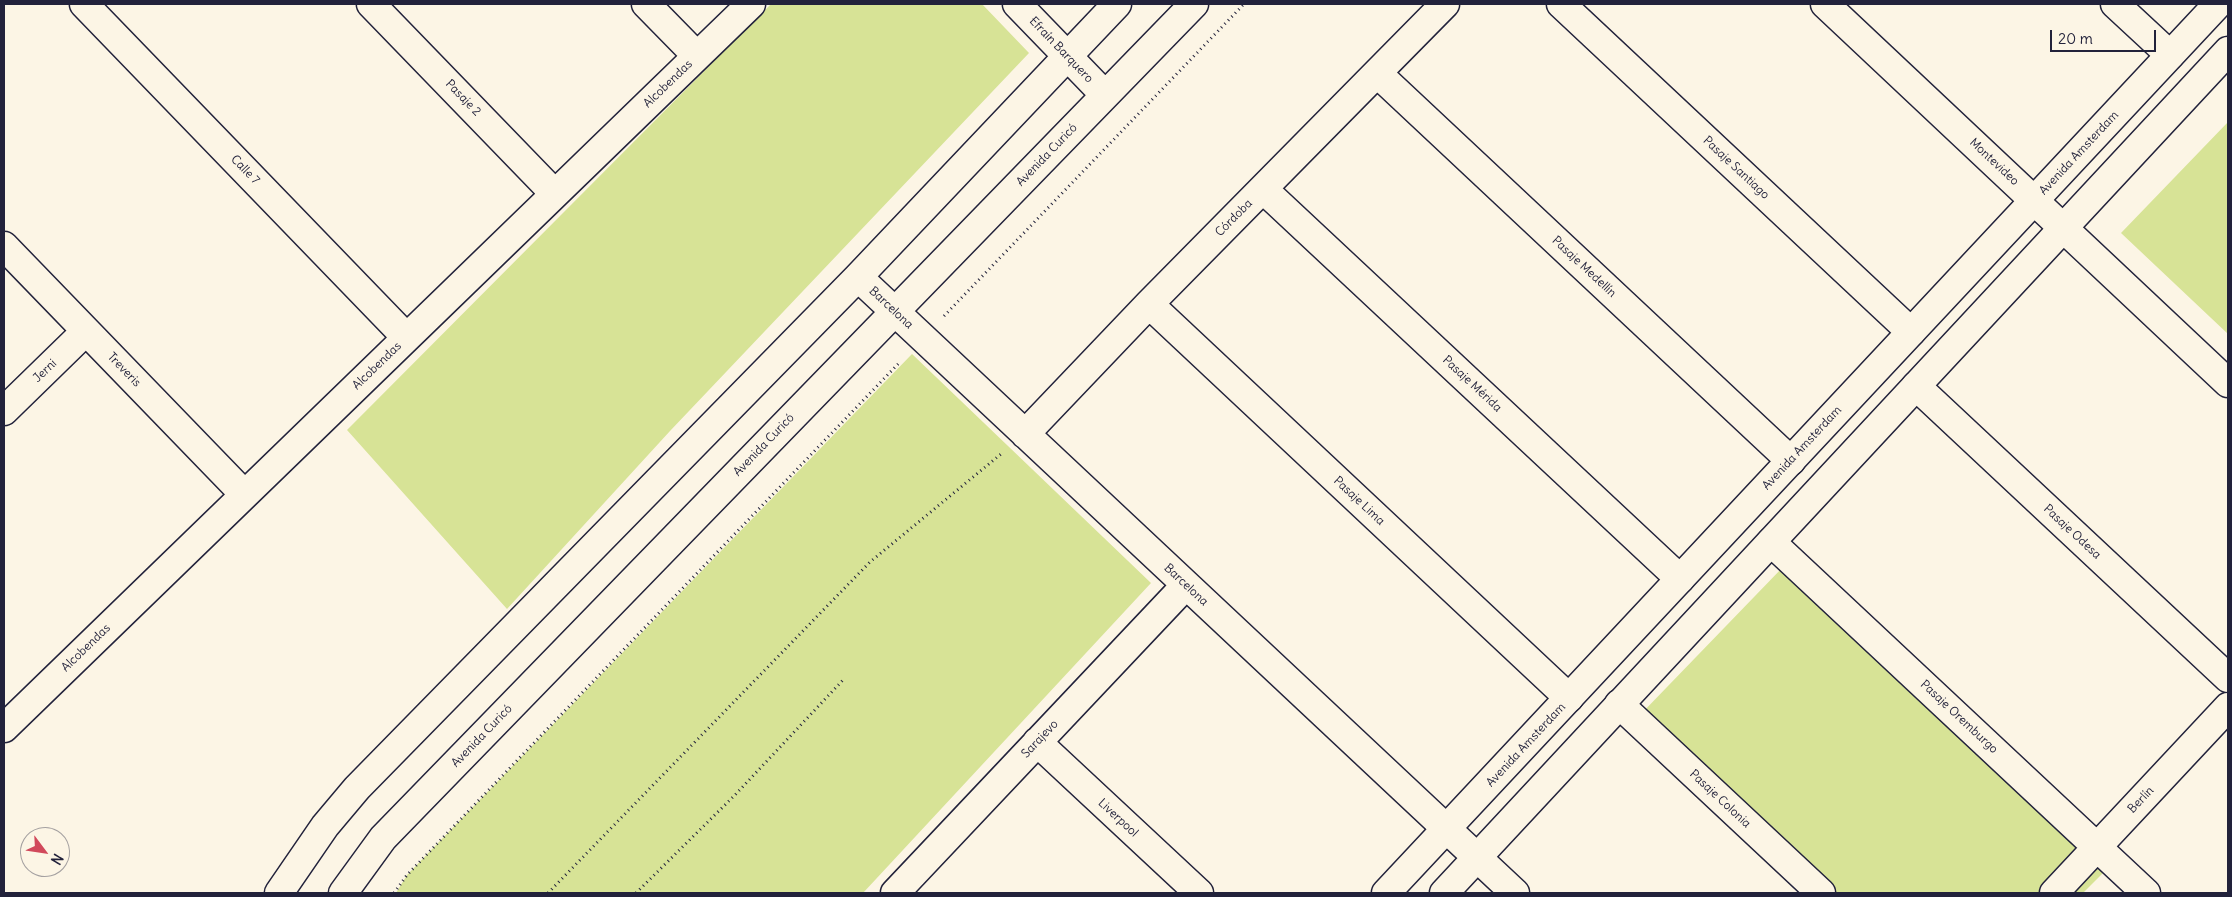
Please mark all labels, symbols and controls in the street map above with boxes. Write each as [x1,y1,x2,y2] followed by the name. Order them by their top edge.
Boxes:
[1026,14,1096,86] street label: Efraín Barquero
[2052,20,2158,52] scale bar
[2058,29,2093,48] text: 20 m
[641,57,695,111] street label: Alcobendas
[442,77,484,119] street label: Pasaje 2
[2036,108,2122,198] street label: Avenida Amsterdam
[1014,121,1080,189] street label: Avenida Curicó
[1700,134,1772,202] street label: Pasaje Santiago
[1966,135,2022,189] street label: Montevideo
[228,152,262,188] street label: Calle 7
[1212,196,1256,240] street label: Córdoba
[1549,234,1619,300] street label: Pasaje Medellín
[866,284,916,332] street label: Barcelona
[350,339,404,393] street label: Alcobendas
[104,350,144,390] street label: Treveris
[1439,353,1505,415] street label: Pasaje Mérida
[30,356,60,386] street label: Jerni
[1759,403,1845,493] street label: Avenida Amsterdam
[731,411,797,479] street label: Avenida Curicó
[1330,474,1388,528] street label: Pasaje Lima
[2040,502,2104,562] street label: Pasaje Odesa
[1161,561,1211,609] street label: Barcelona
[59,621,113,675] street label: Alcobendas
[1917,677,2001,757] street label: Pasaje Oremburgo
[1483,700,1569,790] street label: Avenida Amsterdam
[449,702,515,770] street label: Avenida Curicó
[1019,717,1061,761] street label: Sarajevo
[1686,767,1754,831] street label: Pasaje Colonia
[2125,784,2157,816] street label: Berlín
[1095,796,1141,840] street label: Liverpool
[20,827,70,877] north arrow
[47,850,67,868] text: N

